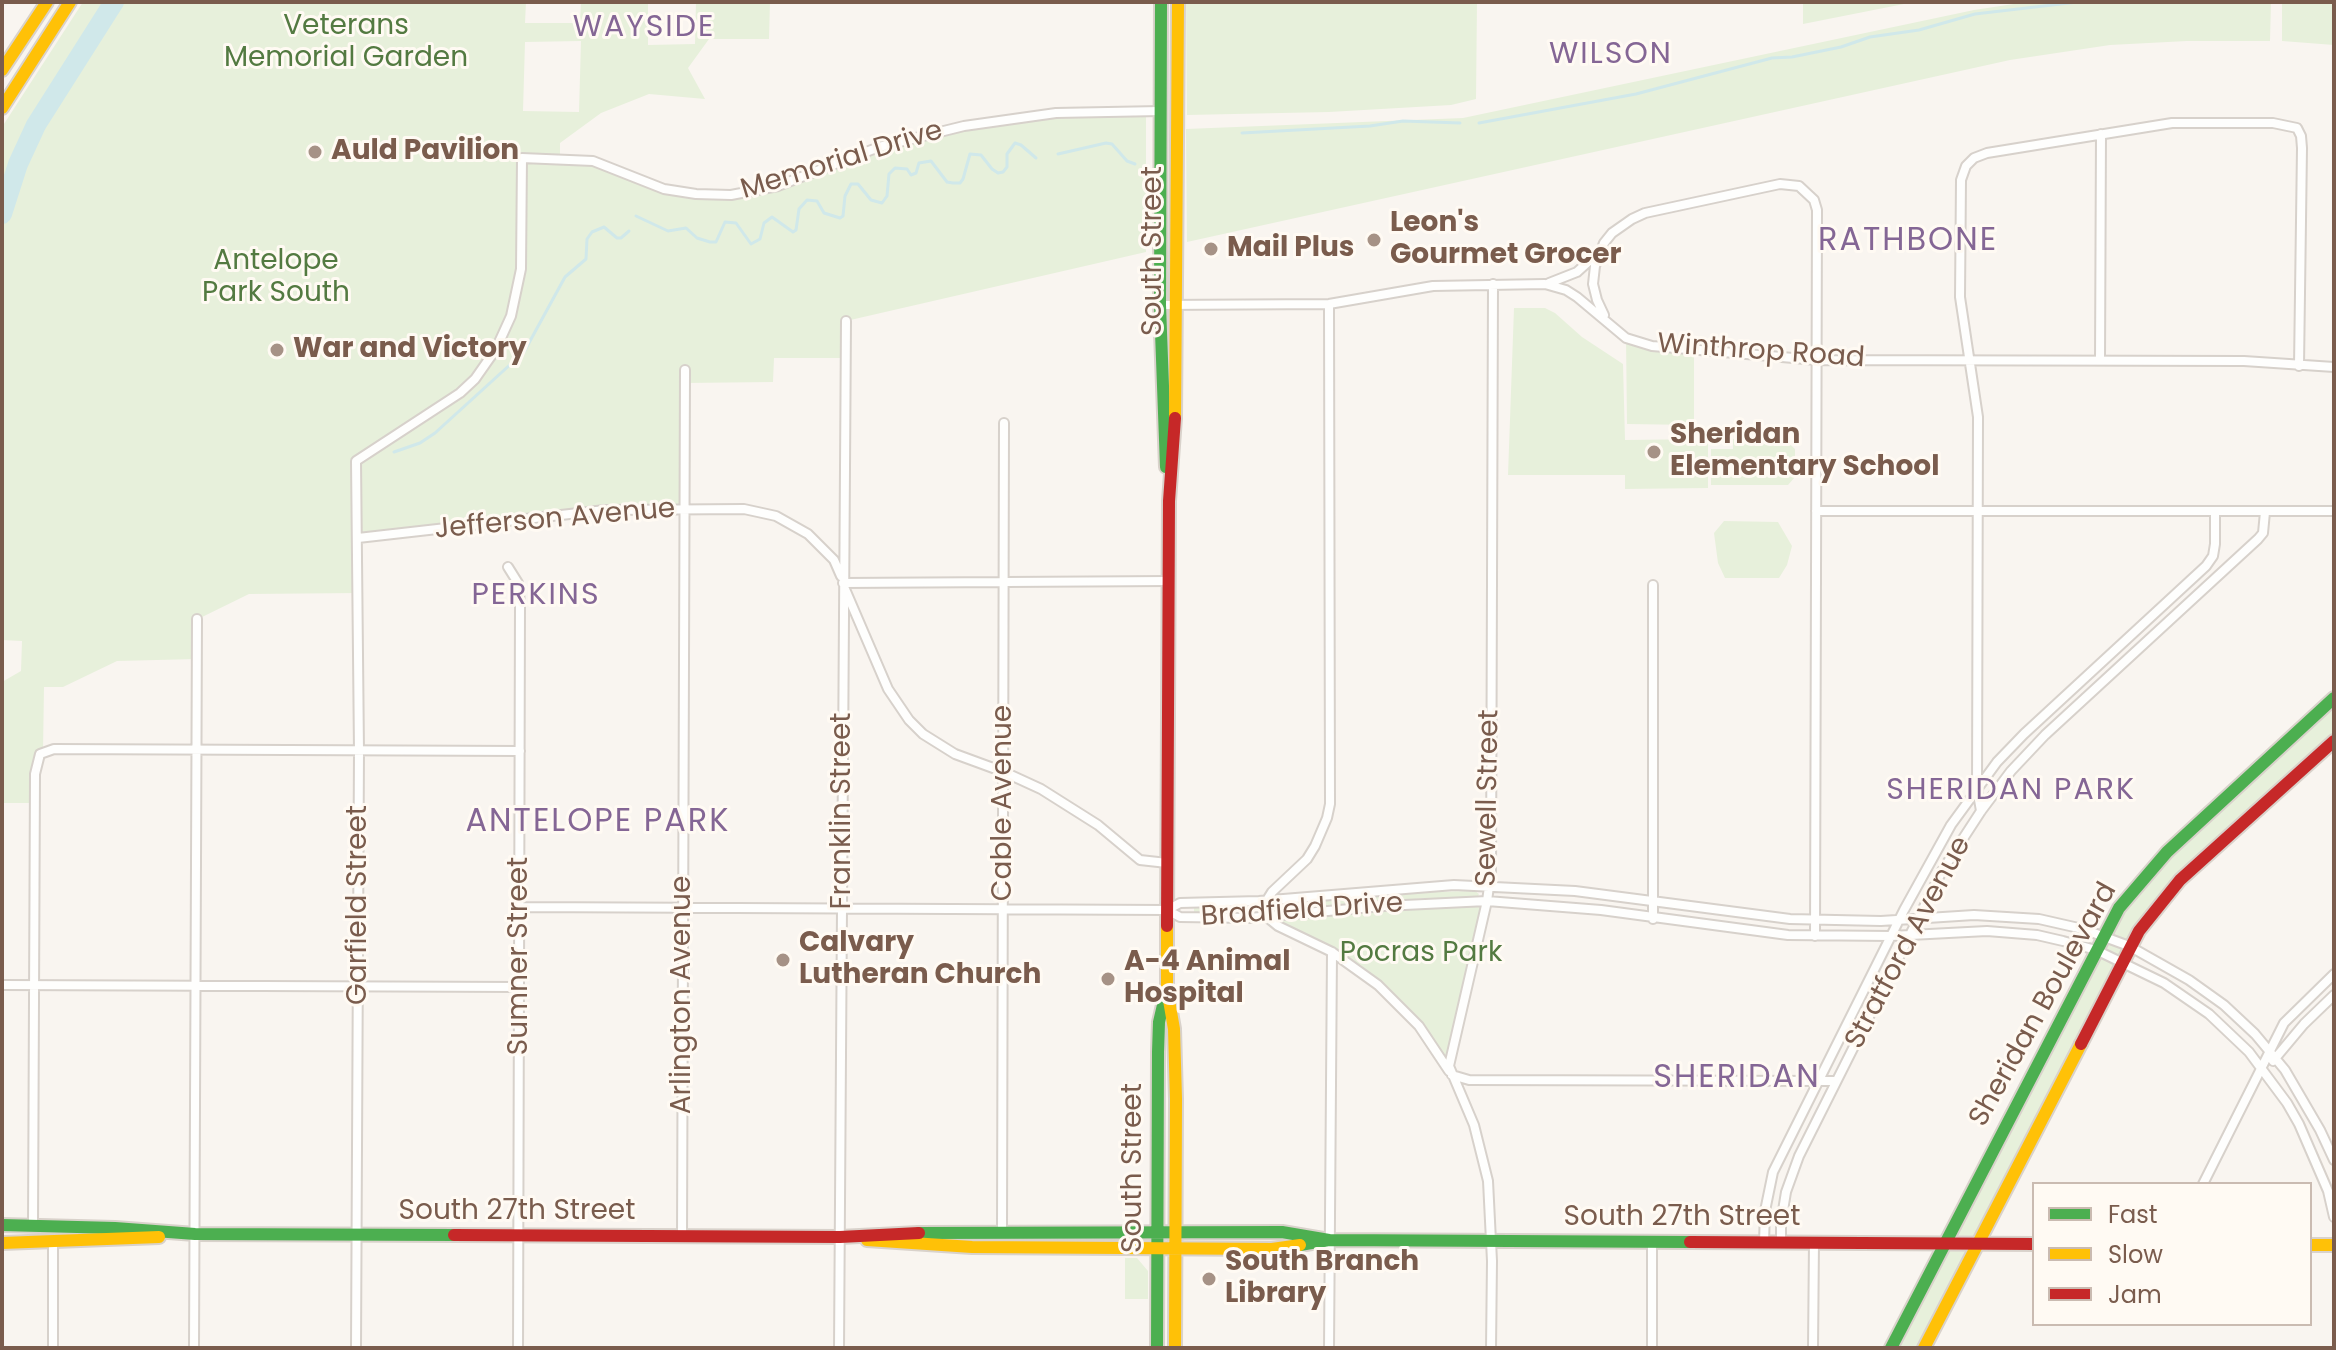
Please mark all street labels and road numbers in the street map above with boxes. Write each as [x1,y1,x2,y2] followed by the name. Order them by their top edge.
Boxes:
[737,114,947,208] street label: Memorial Drive
[1137,166,1171,336] street label: South Street
[1656,328,1866,376] street label: Winthrop Road
[433,493,677,547] street label: Jefferson Avenue
[987,705,1021,901] street label: Cable Avenue
[1471,709,1507,887] street label: Sewell Street
[826,713,860,909] street label: Franklin Street
[342,805,376,1005] street label: Garfield Street
[1839,831,1979,1055] street label: Stratford Avenue
[503,857,537,1055] street label: Sumner Street
[666,876,700,1114] street label: Arlington Avenue
[1963,877,2125,1133] street label: Sheridan Boulevard
[1200,887,1404,935] street label: Bradfield Drive
[1117,1083,1151,1253] street label: South Street
[399,1195,635,1229] street label: South 27th Street
[1564,1201,1800,1235] street label: South 27th Street

